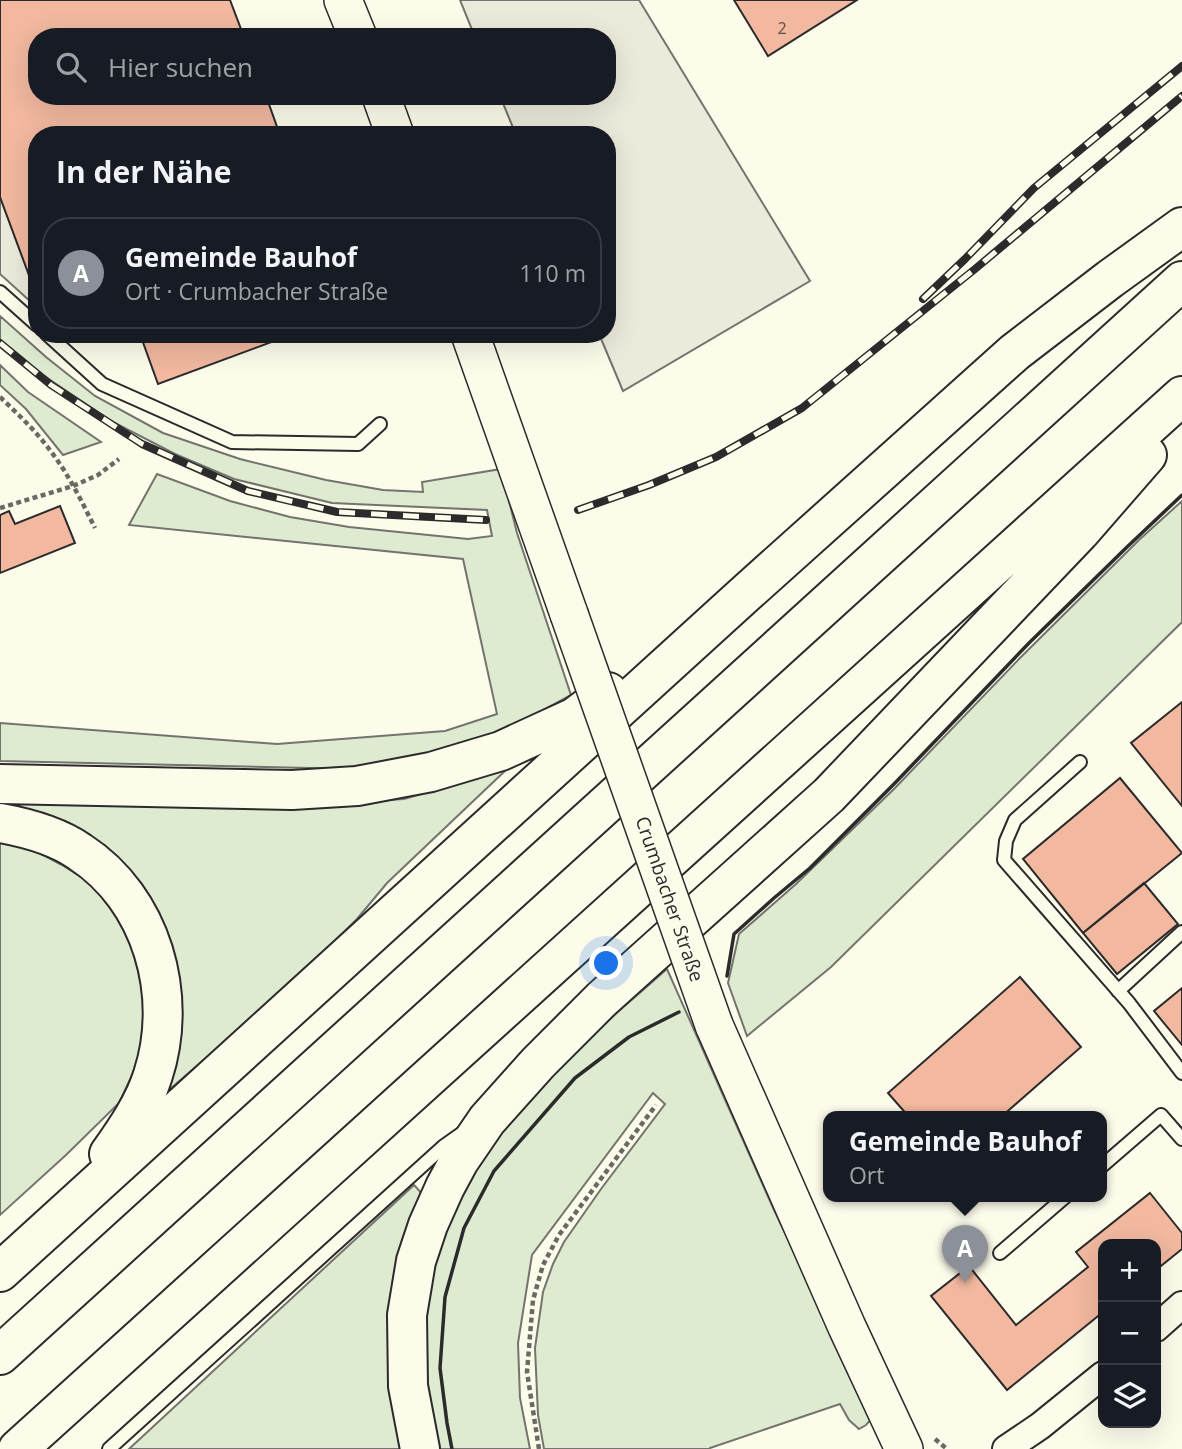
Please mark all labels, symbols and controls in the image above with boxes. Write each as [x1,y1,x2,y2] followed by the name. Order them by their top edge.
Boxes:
[777,17,787,39] house number: 2
[28,28,616,105] search box
[52,48,90,86] icon: search
[108,49,253,85] text: Hier suchen
[56,151,232,192] text: In der Nähe
[125,239,357,275] text: Gemeinde Bauhof
[73,257,89,289] text: A
[519,257,586,289] text: 110 m
[125,275,388,307] text: Ort · Crumbacher Straße
[629,813,711,985] street label: Crumbacher Straße
[589,946,623,980] your location
[823,1111,1107,1202] popup
[849,1123,1081,1159] text: Gemeinde Bauhof
[849,1159,884,1191] text: Ort
[942,1225,988,1283] pin: A
[1098,1239,1161,1428] map controls
[1098,1239,1161,1302] button: +
[1098,1302,1161,1365] button: −
[1098,1365,1161,1428] button: layers

